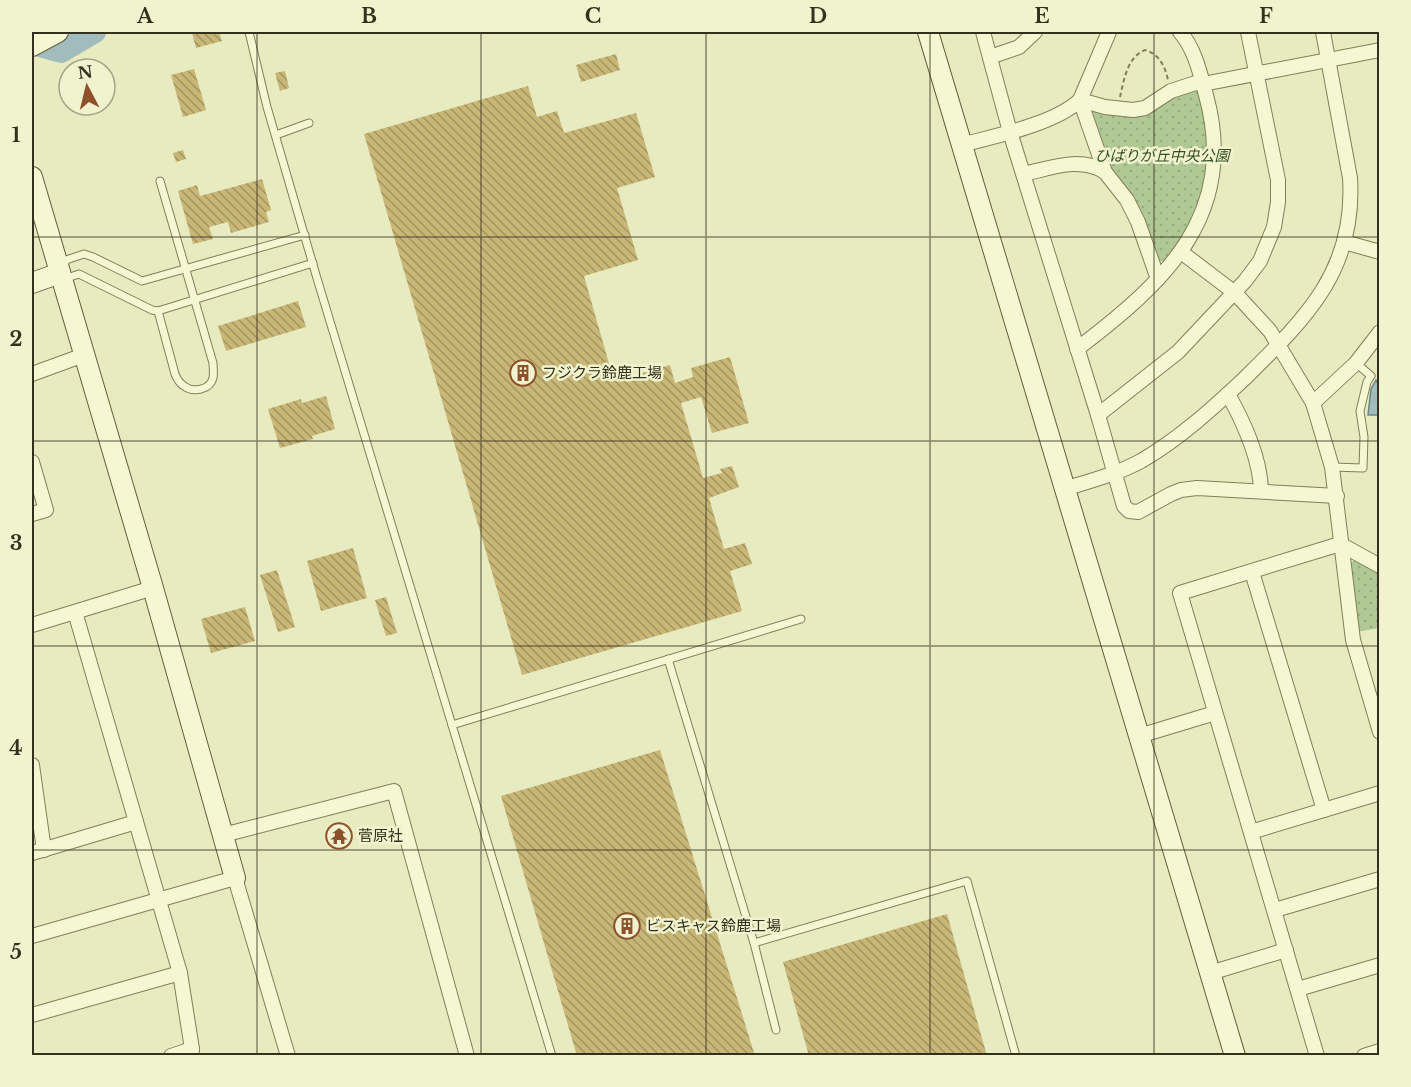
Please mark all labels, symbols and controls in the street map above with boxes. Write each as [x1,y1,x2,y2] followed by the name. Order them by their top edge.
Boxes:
[136,4,154,28] text: A
[361,4,377,28] text: B
[585,4,601,28] text: C
[809,4,827,28] text: D
[1034,4,1050,28] text: E
[1259,4,1273,28] text: F
[57,57,117,117] north arrow
[76,61,94,83] text: N
[12,123,21,147] text: 1
[1094,146,1231,165] park label: ひばりが丘中央公園
[9,327,23,351] text: 2
[508,358,538,388] building icon: フジクラ鈴鹿工場
[542,363,662,382] place label: フジクラ鈴鹿工場
[10,531,22,555] text: 3
[9,736,23,760] text: 4
[324,821,354,851] temple icon: 菅原社
[358,826,403,845] place label: 菅原社
[612,911,642,941] building icon: ビスキャス鈴鹿工場
[646,916,781,935] place label: ビスキャス鈴鹿工場
[10,940,22,964] text: 5

